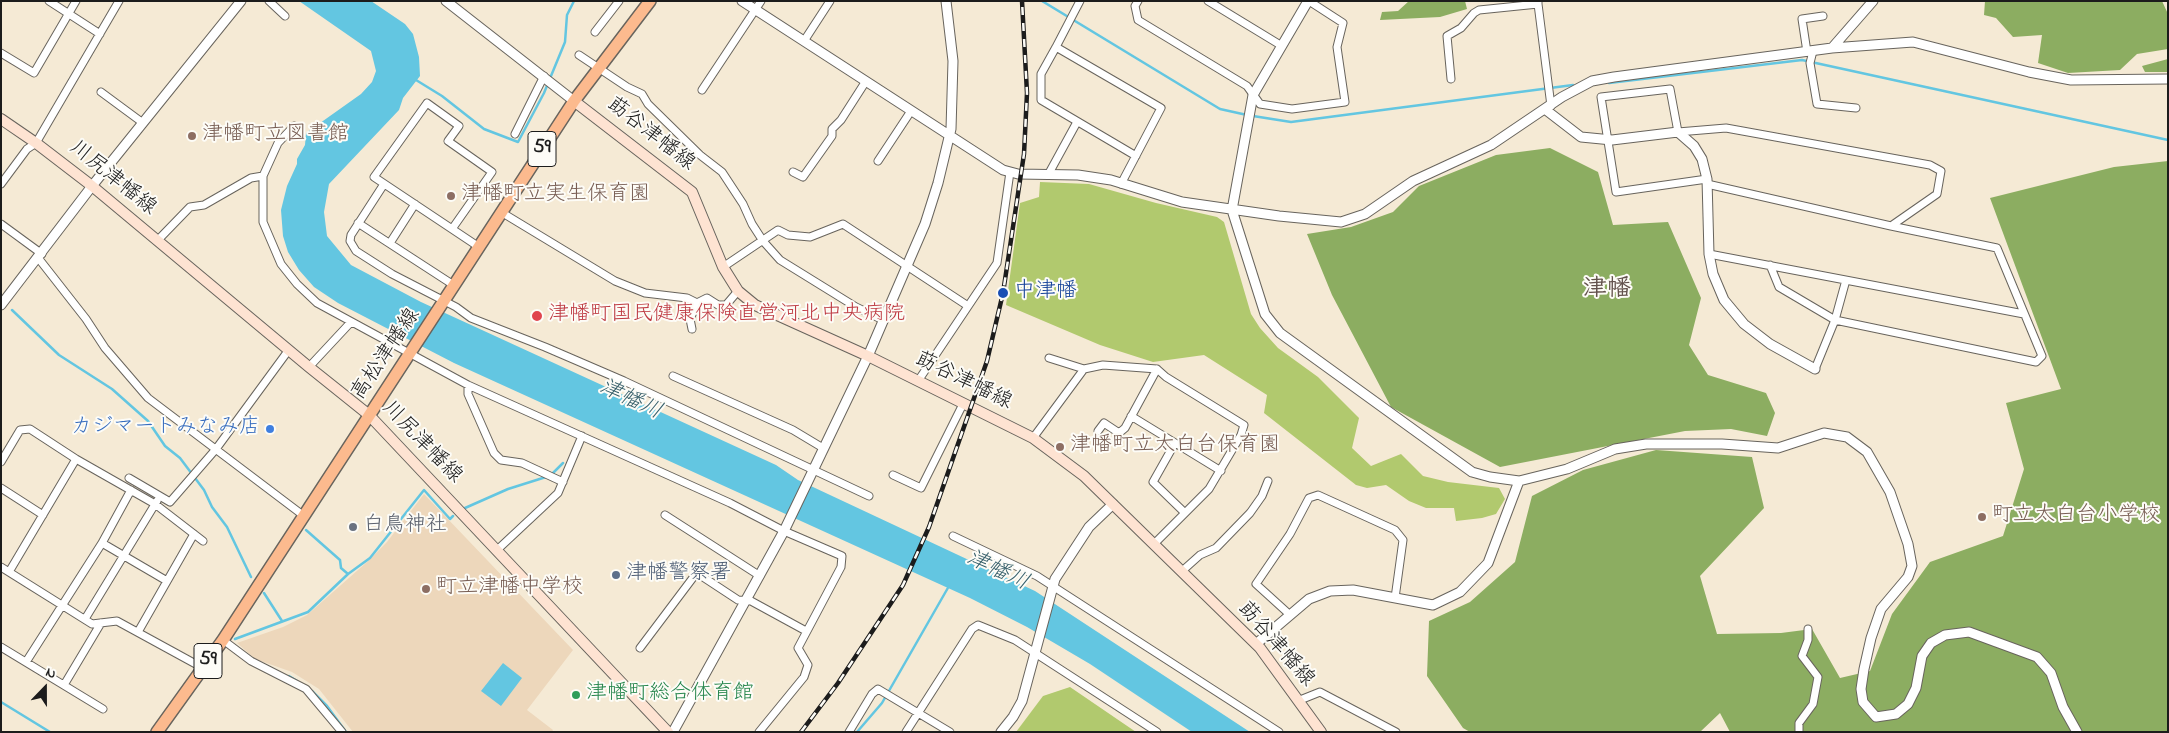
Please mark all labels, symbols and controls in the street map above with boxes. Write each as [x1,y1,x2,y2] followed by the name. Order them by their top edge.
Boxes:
[601,93,699,177] street label: 莇谷津幡線
[202,123,349,149] place label: 津幡町立図書館
[186,130,198,142] marker: 津幡町立図書館
[528,132,556,166] road number: 59
[63,136,161,222] street label: 川尻津幡線
[461,183,650,209] place label: 津幡町立実生保育園
[445,190,457,202] marker: 津幡町立実生保育園
[1583,277,1631,305] district label: 津幡
[1014,280,1077,306] place label: 中津幡
[996,286,1010,300] marker: 中津幡
[548,303,905,329] place label: 津幡町国民健康保険直営河北中央病院
[347,304,427,406] street label: 高松津幡線
[530,309,544,323] marker: 津幡町国民健康保険直営河北中央病院
[910,348,1016,416] street label: 莇谷津幡線
[595,375,665,427] water label: 津幡川
[375,396,467,490] street label: 川尻津幡線
[71,416,260,442] place label: カジマートみなみ店
[264,423,276,435] marker: カジマートみなみ店
[1070,434,1280,460] place label: 津幡町立太白台保育園
[1054,441,1066,453] marker: 津幡町立太白台保育園
[1992,504,2160,530] place label: 町立太白台小学校
[1976,511,1988,523] marker: 町立太白台小学校
[363,514,447,540] place label: 白鳥神社
[347,521,359,533] marker: 白鳥神社
[962,546,1032,598] water label: 津幡川
[626,562,731,588] place label: 津幡警察署
[610,569,622,581] marker: 津幡警察署
[436,576,583,602] place label: 町立津幡中学校
[420,583,432,595] marker: 町立津幡中学校
[1231,597,1319,693] street label: 莇谷津幡線
[194,644,222,678] road number: 59
[42,662,59,685] text: N
[20,663,70,713] north arrow
[586,682,754,708] place label: 津幡町総合体育館
[570,689,582,701] marker: 津幡町総合体育館

